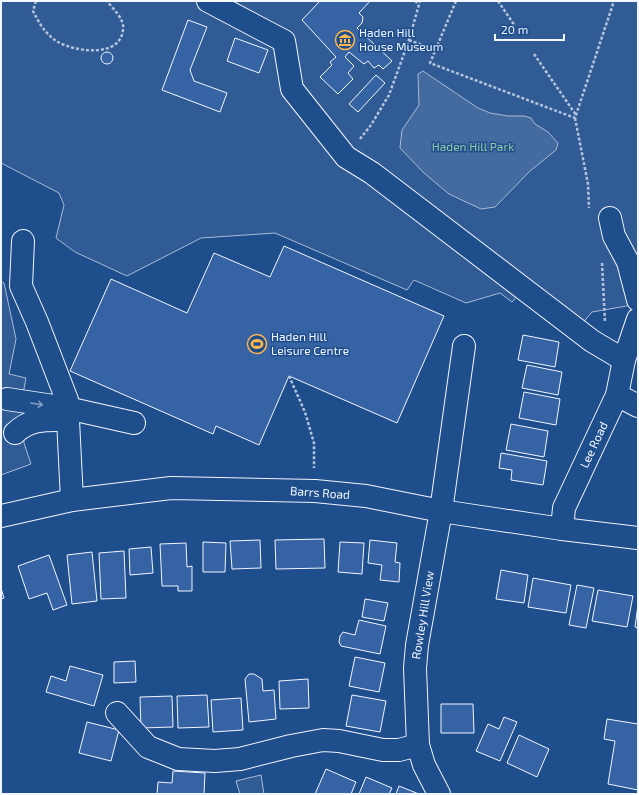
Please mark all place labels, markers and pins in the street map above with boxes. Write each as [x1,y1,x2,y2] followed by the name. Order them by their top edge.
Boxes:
[359,25,443,53] place label: Haden Hill House Museum
[334,29,356,51] museum icon: Haden Hill House Museum
[271,329,349,357] place label: Haden Hill Leisure Centre
[246,333,268,355] sports icon: Haden Hill Leisure Centre

